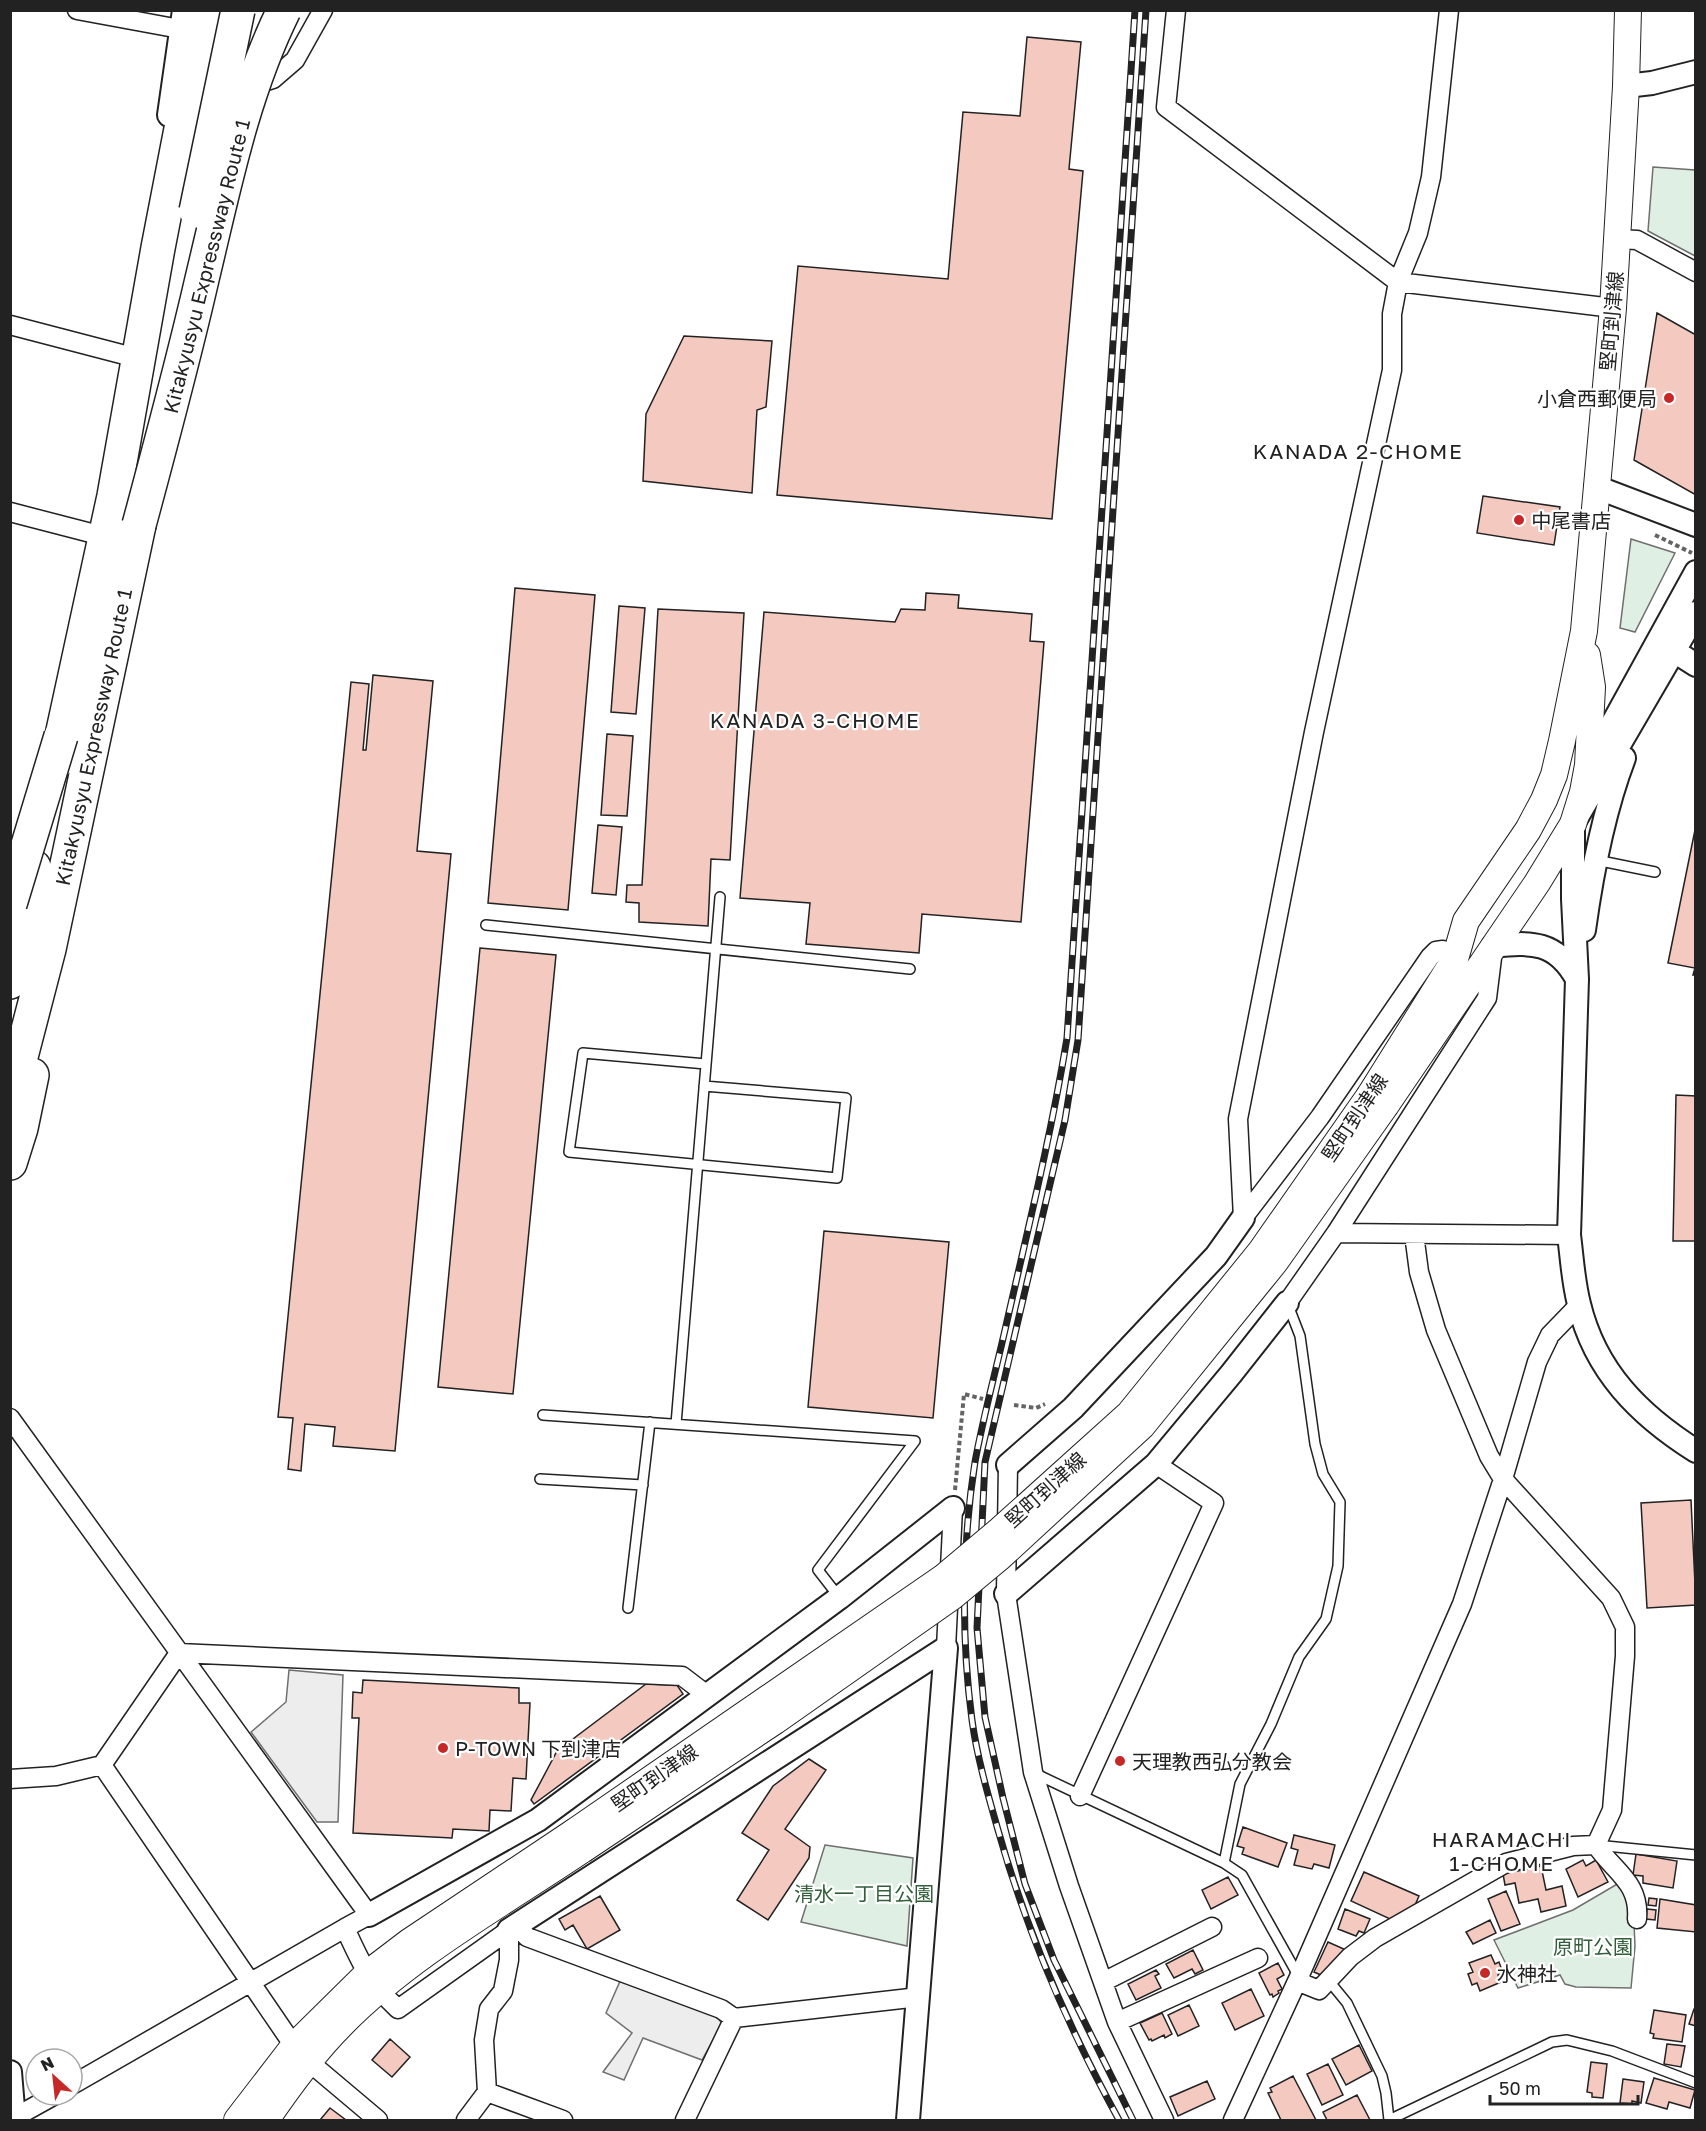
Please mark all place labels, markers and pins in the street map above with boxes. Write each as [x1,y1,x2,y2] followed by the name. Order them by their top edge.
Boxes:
[1537,386,1657,410] place label: 小倉西郵便局
[1662,391,1676,405] marker: 小倉西郵便局
[1531,508,1611,532] place label: 中尾書店
[1512,513,1526,527] marker: 中尾書店
[455,1736,621,1760] place label: P-TOWN 下到津店
[436,1741,450,1755] marker: P-TOWN 下到津店
[1132,1749,1292,1773] place label: 天理教西弘分教会
[1113,1754,1127,1768] marker: 天理教西弘分教会
[1497,1961,1557,1985] place label: 水神社
[1478,1966,1492,1980] marker: 水神社

